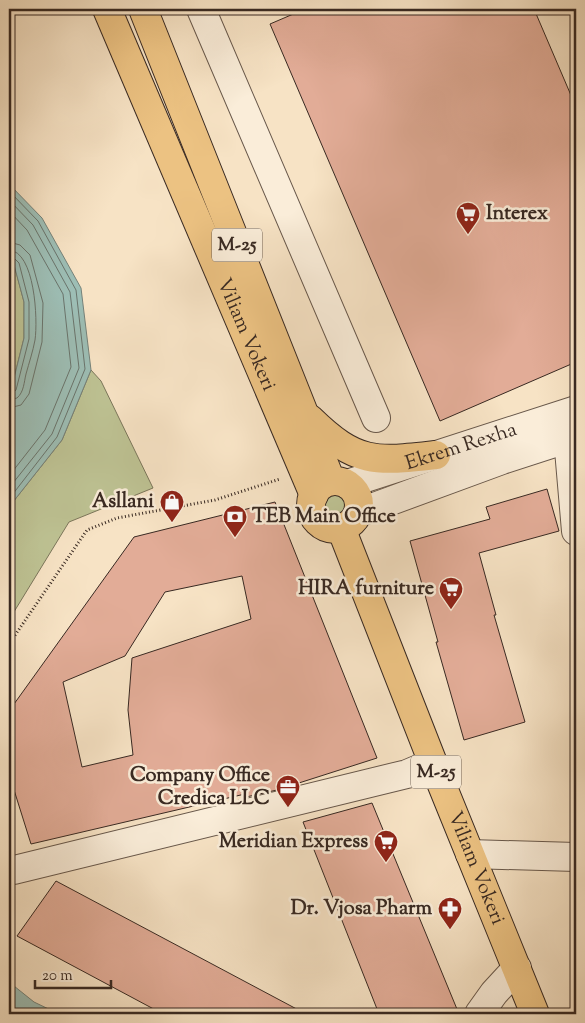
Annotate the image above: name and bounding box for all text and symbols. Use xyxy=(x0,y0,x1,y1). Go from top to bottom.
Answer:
place label: Interex xyxy=(486,200,548,229)
supermarket icon: Interex xyxy=(455,201,481,235)
road number: M-25 xyxy=(212,228,262,262)
street label: Viliam Vokeri xyxy=(209,274,283,396)
street label: Ekrem Rexha xyxy=(402,416,521,479)
place label: Asllani xyxy=(92,488,154,517)
shop icon: Asllani xyxy=(159,489,185,523)
place label: TEB Main Office xyxy=(252,503,396,532)
bank icon: TEB Main Office xyxy=(222,504,248,538)
place label: HIRA furniture xyxy=(298,575,434,604)
supermarket icon: HIRA furniture xyxy=(438,576,464,610)
road number: M-25 xyxy=(411,756,461,789)
place label: Company Office Credica LLC xyxy=(130,762,270,814)
office icon: Company Office Credica LLC xyxy=(275,774,301,808)
street label: Viliam Vokeri xyxy=(440,807,512,930)
place label: Meridian Express xyxy=(219,828,368,857)
supermarket icon: Meridian Express xyxy=(373,829,399,863)
place label: Dr. Vjosa Pharm xyxy=(291,895,432,924)
pharmacy icon: Dr. Vjosa Pharm xyxy=(437,896,463,930)
scale bar xyxy=(35,958,111,990)
text: 20 m xyxy=(42,966,73,987)

